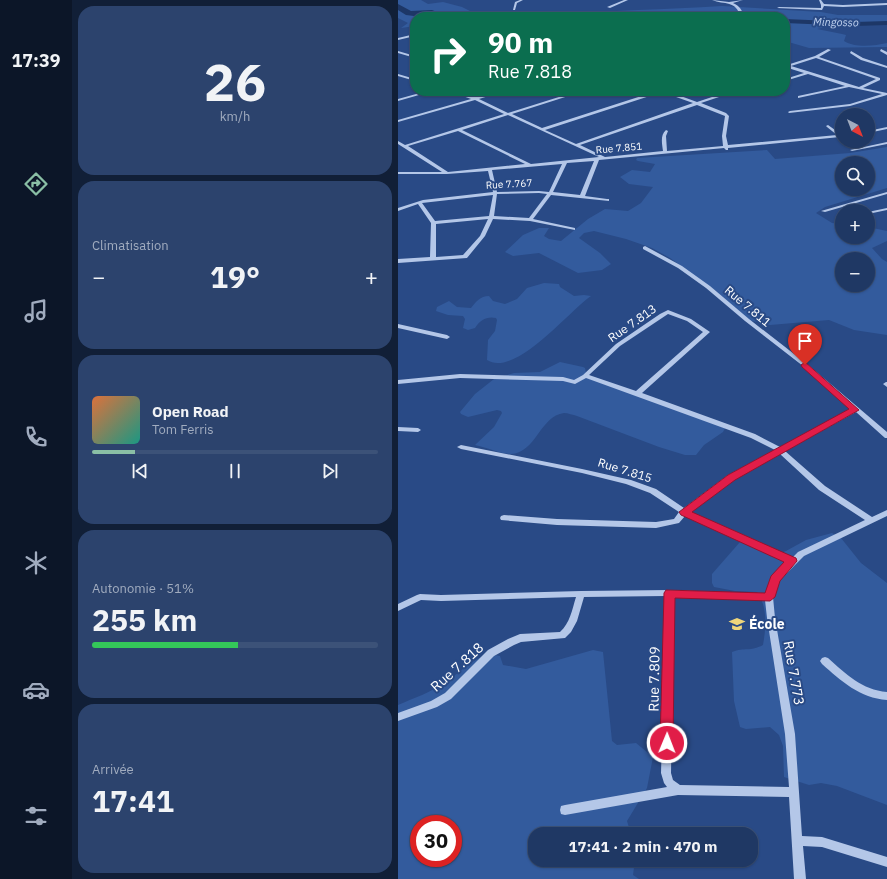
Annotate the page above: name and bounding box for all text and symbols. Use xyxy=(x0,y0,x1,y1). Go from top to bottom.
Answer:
water label: Mingosso xyxy=(813,15,859,29)
text: 90 m xyxy=(488,24,553,61)
icon: right xyxy=(422,28,474,80)
text: 26 xyxy=(204,48,266,115)
text: 17:39 xyxy=(11,49,61,72)
text: Rue 7.818 xyxy=(488,60,572,83)
text: km/h xyxy=(220,108,250,125)
north arrow xyxy=(835,108,875,148)
map controls xyxy=(835,108,875,292)
street label: Rue 7.851 xyxy=(595,139,643,157)
button: search xyxy=(835,156,875,196)
icon: directions xyxy=(22,170,50,198)
street label: Rue 7.767 xyxy=(485,176,533,192)
button: + xyxy=(835,204,875,244)
text: Climatisation xyxy=(92,237,169,254)
button: − xyxy=(835,252,875,292)
text: 19° xyxy=(210,257,260,296)
text: − xyxy=(92,262,105,291)
text: + xyxy=(365,262,378,291)
street label: Rue 7.811 xyxy=(722,282,774,330)
icon: music xyxy=(22,297,50,325)
street label: Rue 7.813 xyxy=(605,301,659,345)
pin xyxy=(788,324,822,365)
icon: arrive xyxy=(794,330,816,352)
text: Open Road xyxy=(152,402,229,421)
text: Tom Ferris xyxy=(152,421,214,438)
icon: phone xyxy=(22,423,50,451)
street label: Rue 7.815 xyxy=(596,455,654,485)
icon: previous xyxy=(129,460,151,482)
icon: pause xyxy=(224,460,246,482)
icon: next xyxy=(319,460,341,482)
icon: climate xyxy=(22,549,50,577)
text: Autonomie · 51% xyxy=(92,580,194,597)
text: 255 km xyxy=(92,600,197,639)
place label: École xyxy=(749,614,785,633)
school or university icon: École xyxy=(728,615,746,633)
street label: Rue 7.818 xyxy=(427,638,487,696)
street label: Rue 7.773 xyxy=(779,639,809,707)
street label: Rue 7.809 xyxy=(644,646,664,712)
icon: car xyxy=(22,676,50,704)
position arrow xyxy=(646,722,688,764)
text: Arrivée xyxy=(92,761,134,778)
text: 17:41 xyxy=(92,781,174,820)
icon: filters xyxy=(22,802,50,830)
speed limit sign: 30 xyxy=(410,815,462,867)
text: 17:41 · 2 min · 470 m xyxy=(569,837,717,856)

